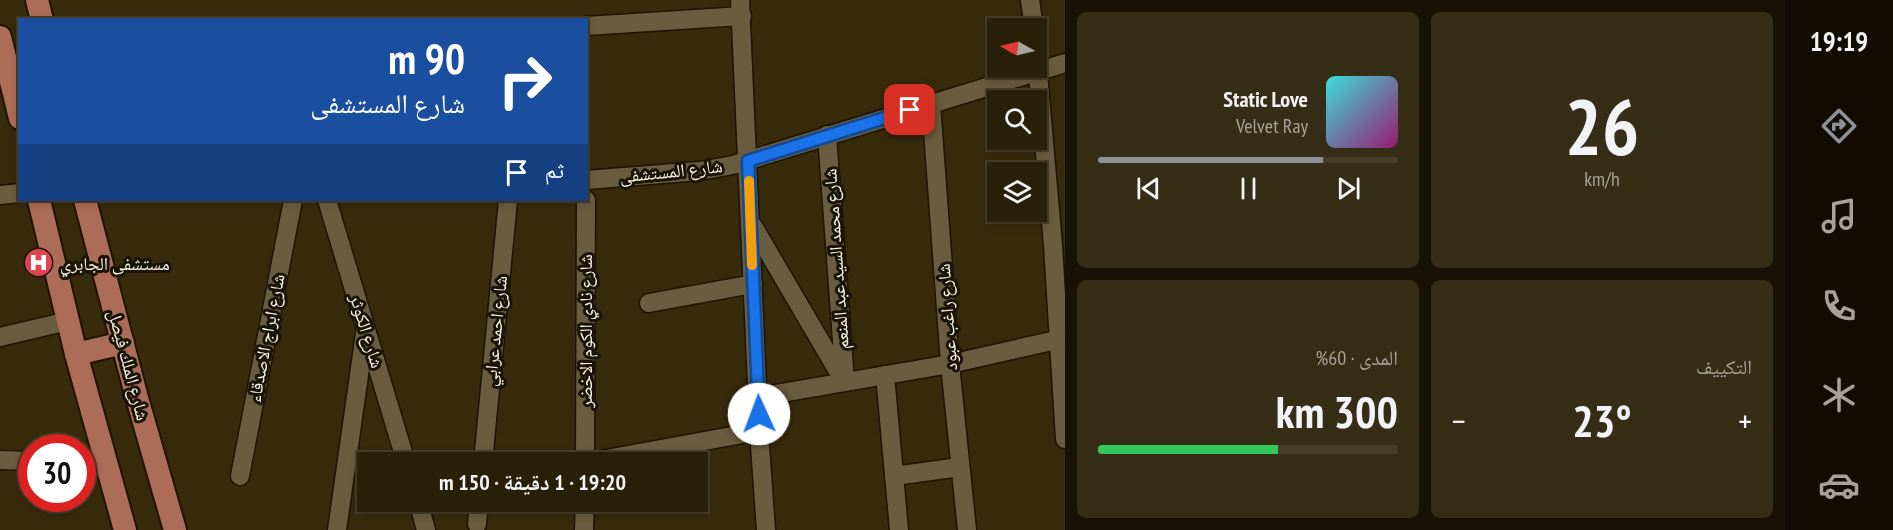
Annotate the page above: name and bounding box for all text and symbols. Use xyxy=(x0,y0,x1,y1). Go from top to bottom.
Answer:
north arrow xyxy=(987,18,1047,78)
map controls xyxy=(987,18,1047,222)
text: 19:19 xyxy=(1810,24,1868,58)
text: 90 m xyxy=(388,31,465,86)
icon: right xyxy=(486,42,564,120)
text: 26 xyxy=(1565,76,1639,177)
pin xyxy=(884,84,935,135)
text: Static Love xyxy=(1223,85,1308,113)
text: شارع المستشفى xyxy=(310,86,465,120)
button: search xyxy=(987,90,1047,150)
icon: arrive xyxy=(893,93,926,126)
icon: directions xyxy=(1818,105,1860,147)
text: Velvet Ray xyxy=(1236,113,1308,139)
street label: شارع المستشفى xyxy=(618,154,724,188)
icon: arrive xyxy=(500,156,533,189)
text: ثم xyxy=(545,156,564,184)
button: layers xyxy=(987,162,1047,222)
text: km/h xyxy=(1584,166,1620,192)
street label: شارع محمد السيد عبد المنعم xyxy=(818,168,855,350)
icon: previous xyxy=(1132,172,1165,205)
icon: pause xyxy=(1232,172,1265,205)
icon: next xyxy=(1332,172,1365,205)
icon: music xyxy=(1818,195,1860,237)
hospital icon: مستشفى الجابري xyxy=(23,247,55,279)
place label: مستشفى الجابري xyxy=(60,252,170,278)
street label: شارع نادي الكوم الاخضر xyxy=(574,254,600,409)
street label: شارع راغب عبود xyxy=(932,263,962,371)
street label: شارع ابراج الاصدقاء xyxy=(242,272,291,404)
street label: شارع احمد عرابي xyxy=(478,274,516,388)
icon: phone xyxy=(1818,285,1860,327)
street label: شارع الكوثر xyxy=(345,290,389,371)
street label: شارع الملك فيصل xyxy=(103,307,155,423)
text: المدى · 60% xyxy=(1315,345,1398,371)
text: التكييف xyxy=(1696,354,1752,380)
icon: climate xyxy=(1818,374,1860,416)
position arrow xyxy=(727,382,791,446)
text: 300 km xyxy=(1276,382,1398,440)
text: 23° xyxy=(1572,391,1632,449)
text: − xyxy=(1452,399,1466,442)
text: + xyxy=(1738,399,1752,442)
speed limit sign: 30 xyxy=(18,434,96,512)
icon: car xyxy=(1818,464,1860,506)
text: 19:20 · 1 دقيقة · 150 m xyxy=(439,468,626,496)

